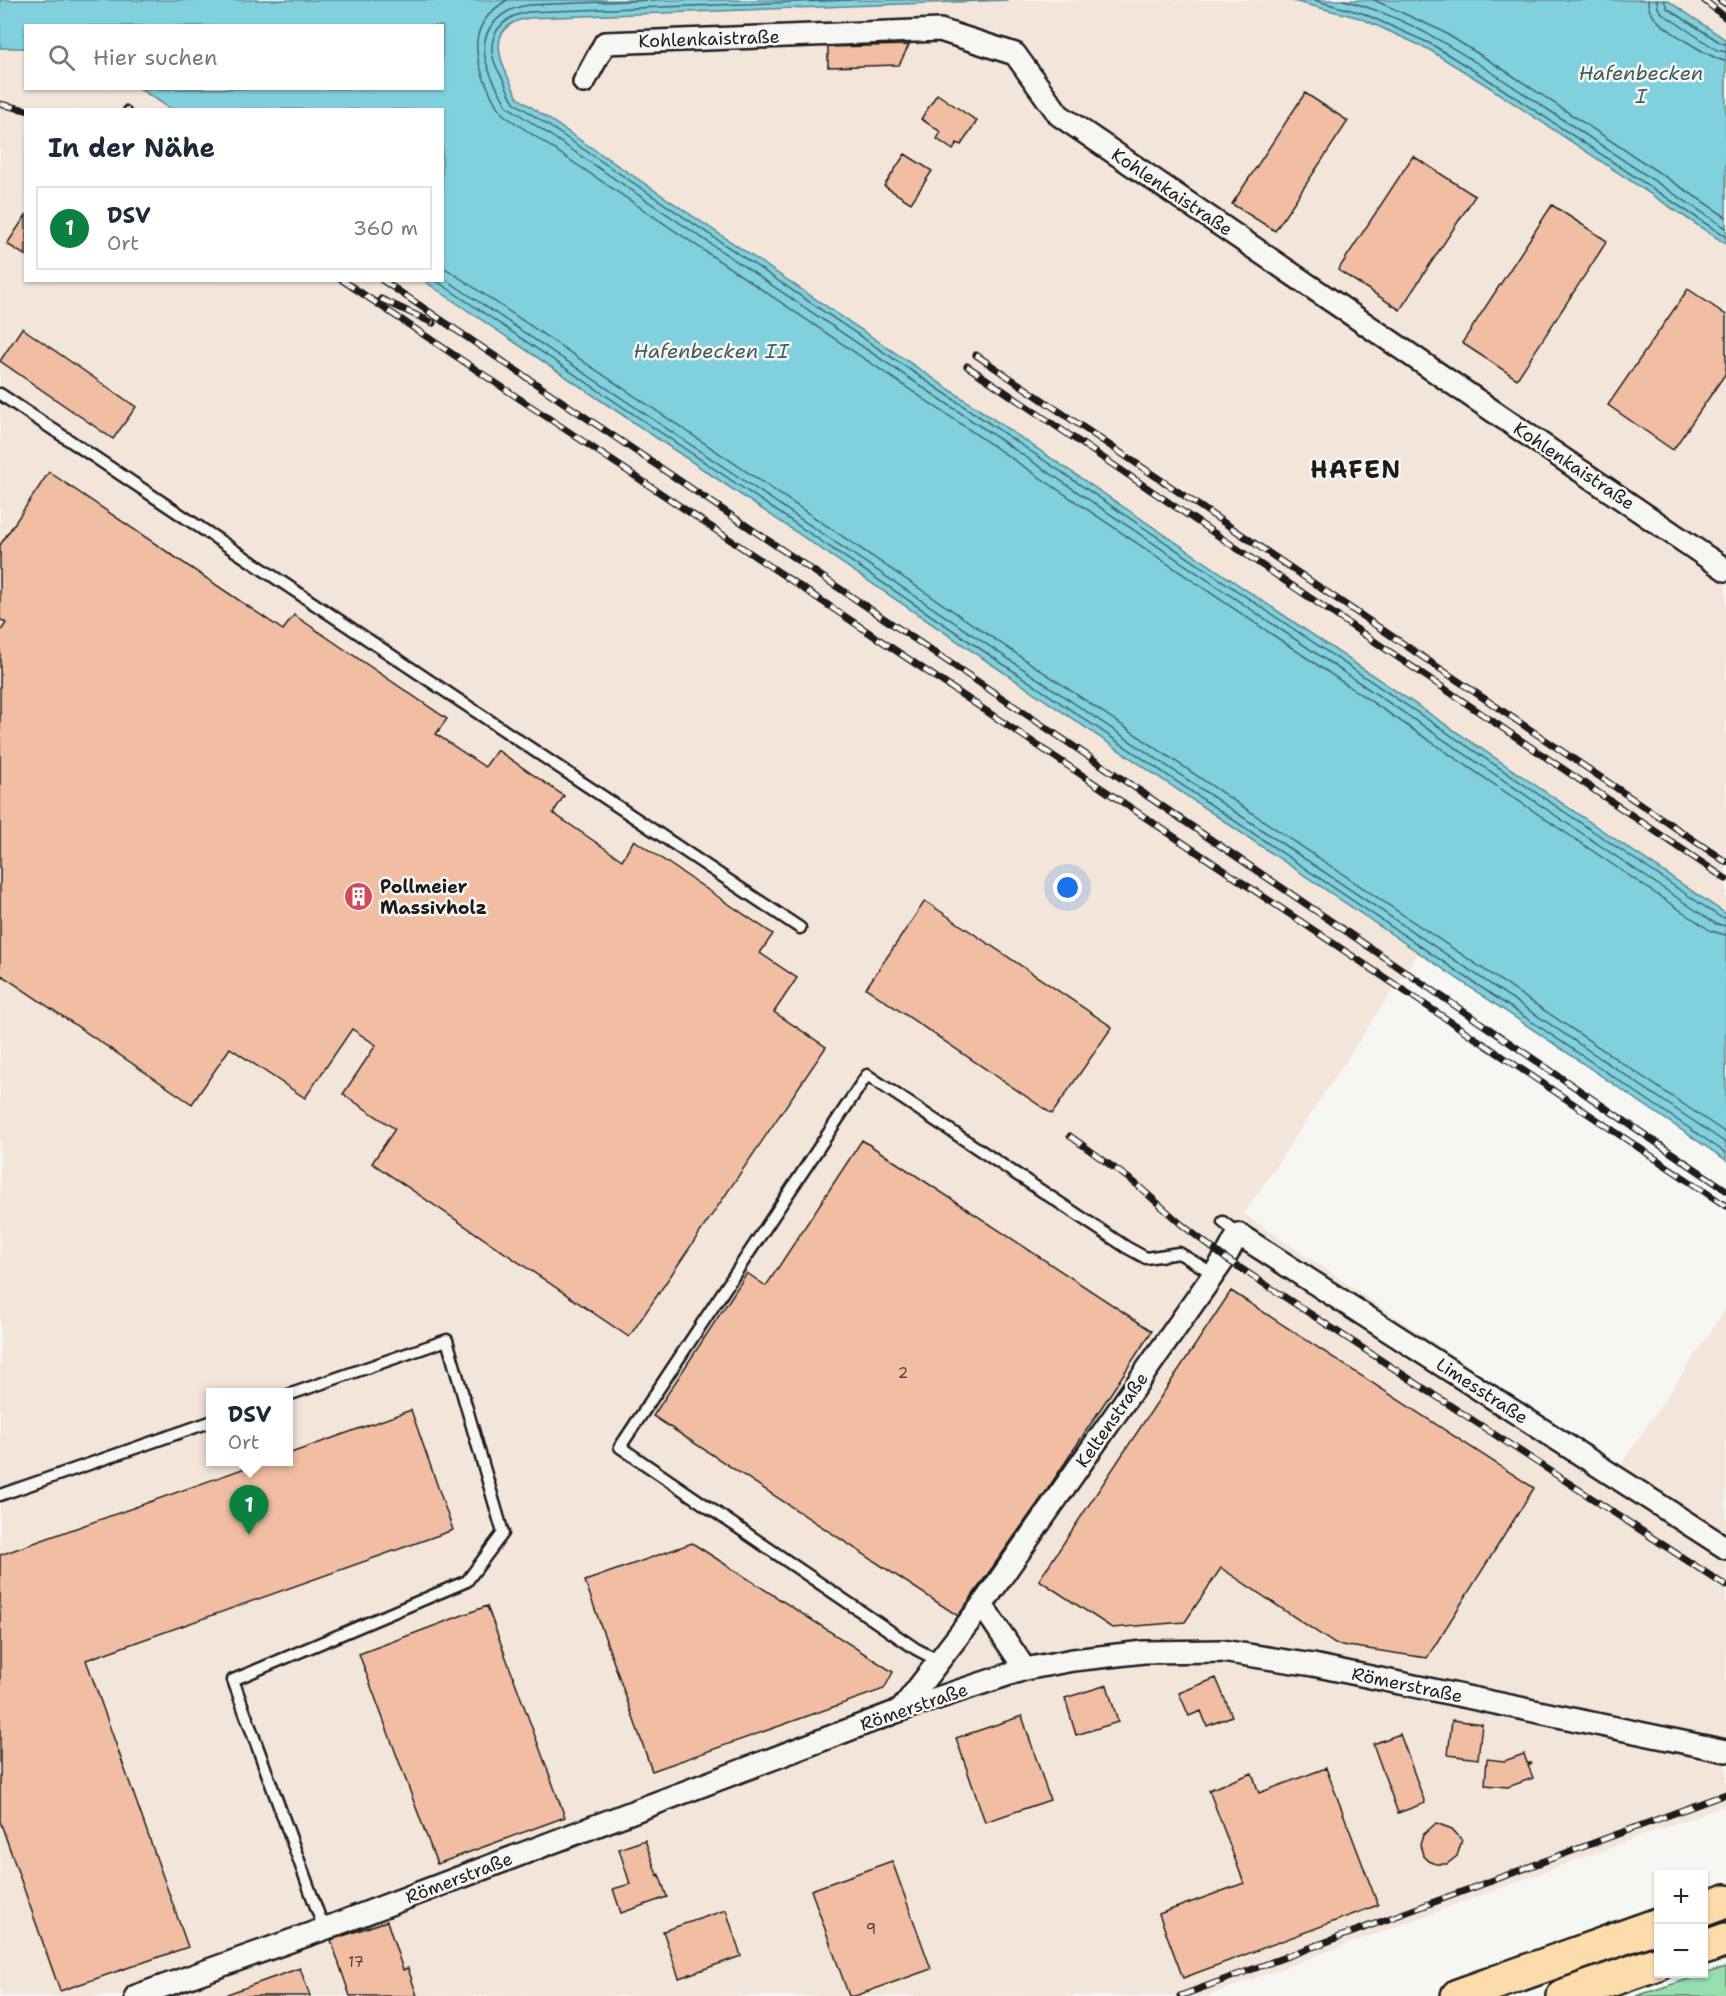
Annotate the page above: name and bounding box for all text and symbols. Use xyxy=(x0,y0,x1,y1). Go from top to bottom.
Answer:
search box xyxy=(24,24,444,90)
street label: Kohlenkaistraße xyxy=(638,25,780,53)
icon: search xyxy=(45,41,78,74)
text: Hier suchen xyxy=(93,43,218,72)
water label: Hafenbecken I xyxy=(1579,60,1703,109)
text: In der Nähe xyxy=(48,130,215,165)
street label: Kohlenkaistraße xyxy=(1107,143,1237,241)
text: DSV xyxy=(107,201,151,230)
text: 1 xyxy=(65,215,74,241)
text: 360 m xyxy=(353,215,418,241)
text: Ort xyxy=(107,230,139,256)
water label: Hafenbecken II xyxy=(633,338,791,364)
street label: Kohlenkaistraße xyxy=(1509,417,1639,515)
district label: HAFEN xyxy=(1310,454,1402,486)
your location xyxy=(1053,873,1082,902)
place label: Pollmeier Massivholz xyxy=(380,875,487,920)
building icon: Pollmeier Massivholz xyxy=(343,881,375,913)
street label: Limesstraße xyxy=(1432,1352,1532,1430)
house number: 2 xyxy=(898,1363,908,1383)
street label: Keltenstraße xyxy=(1070,1368,1154,1472)
popup xyxy=(206,1388,293,1466)
text: DSV xyxy=(228,1400,271,1429)
text: Ort xyxy=(228,1429,260,1455)
pin: 1 xyxy=(230,1486,268,1535)
street label: Römerstraße xyxy=(1349,1662,1465,1708)
street label: Römerstraße xyxy=(857,1677,971,1737)
street label: Römerstraße xyxy=(402,1847,516,1909)
map controls xyxy=(1654,1870,1708,1978)
button: + xyxy=(1654,1870,1708,1924)
house number: 9 xyxy=(866,1919,876,1939)
button: − xyxy=(1654,1924,1708,1978)
house number: 17 xyxy=(348,1952,364,1972)

